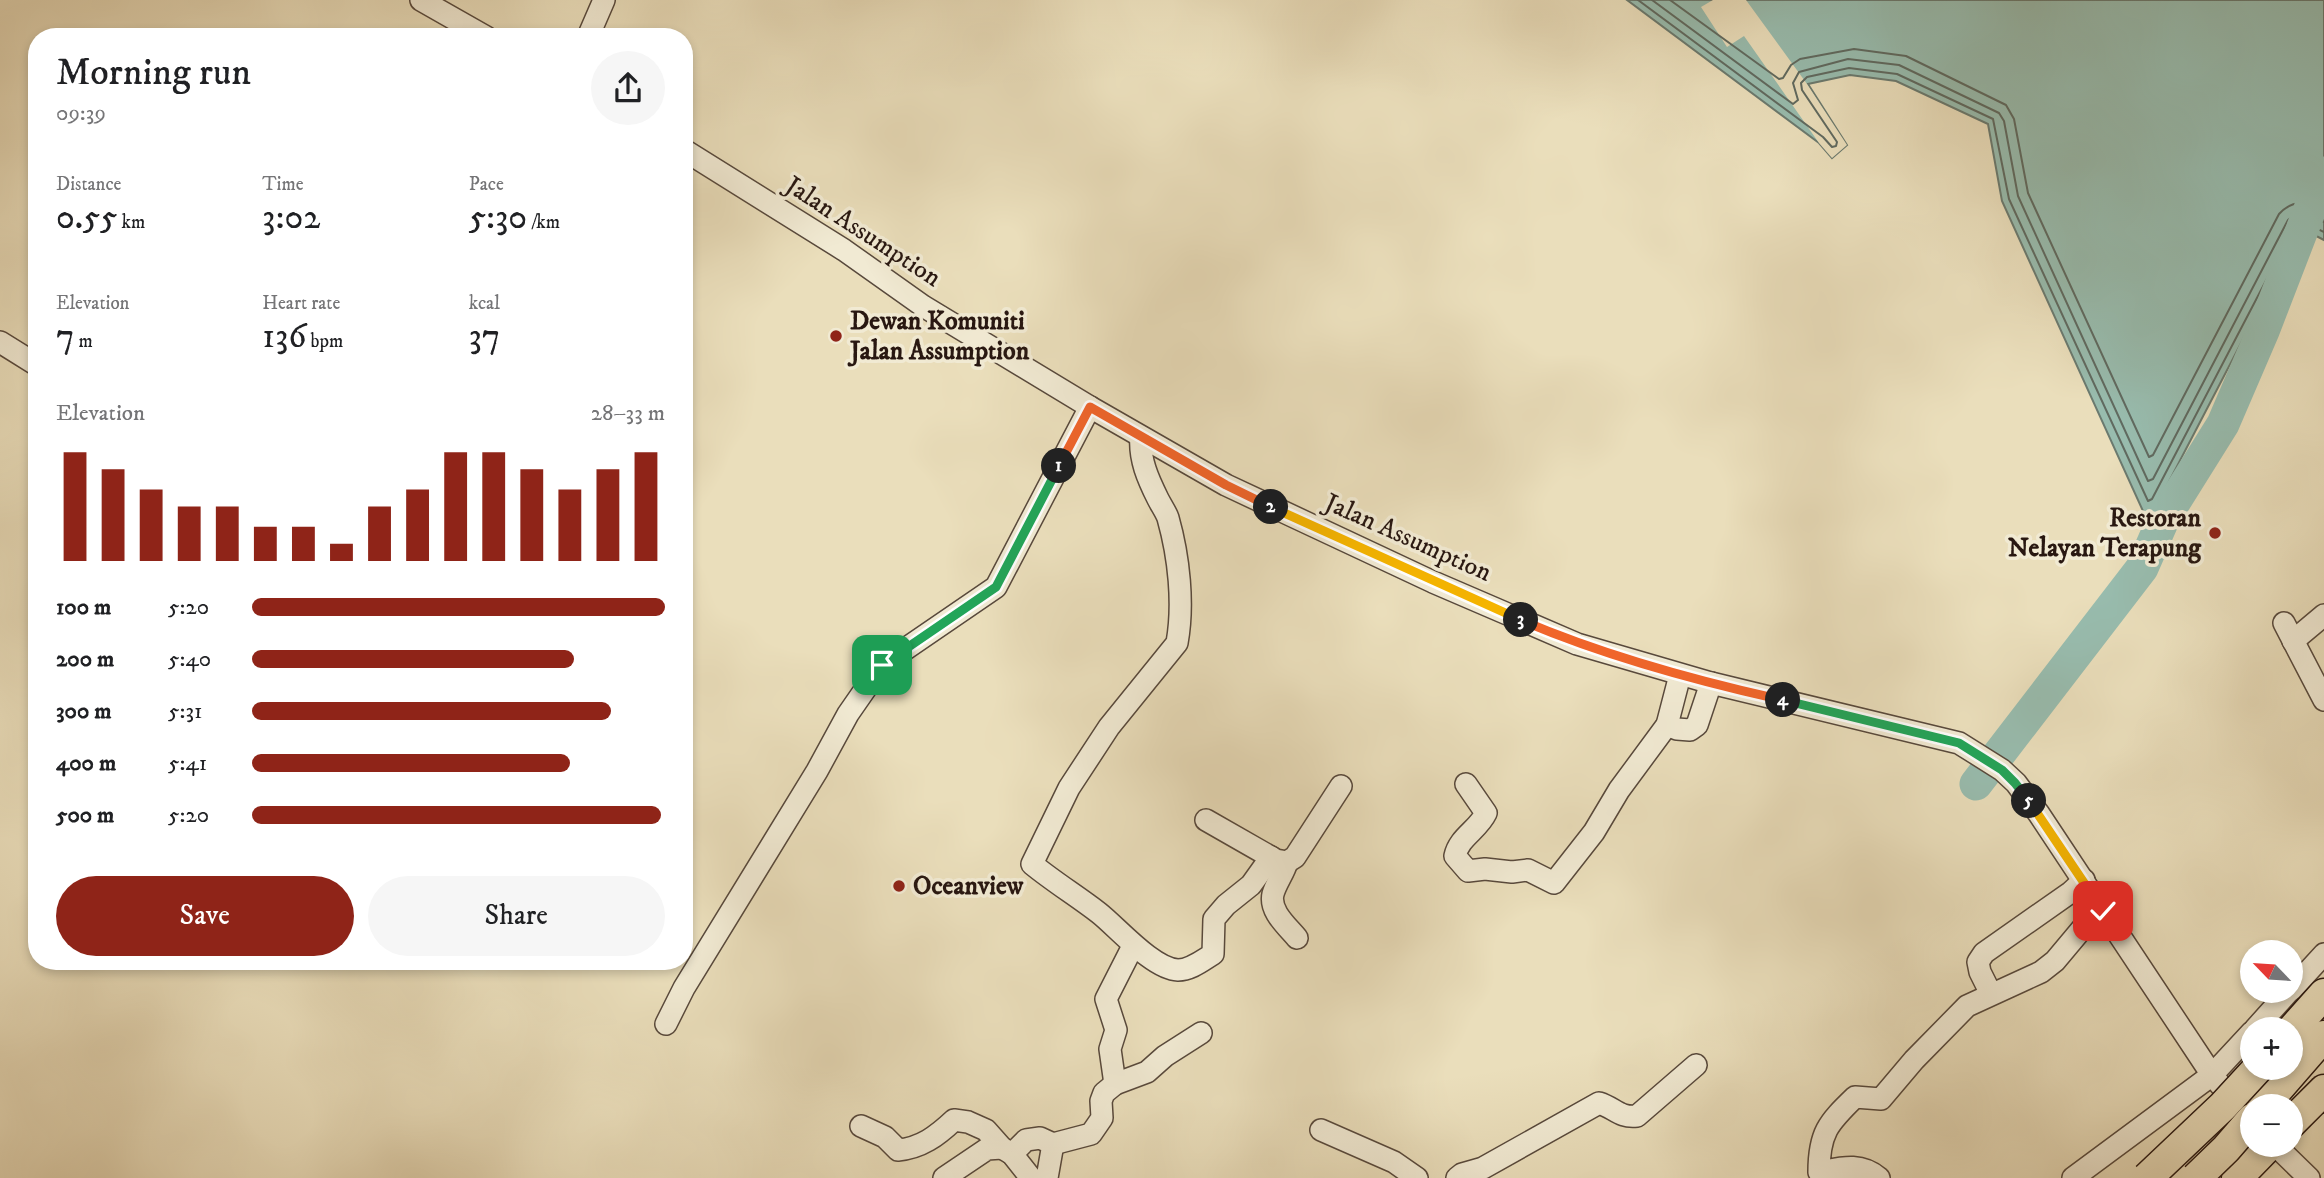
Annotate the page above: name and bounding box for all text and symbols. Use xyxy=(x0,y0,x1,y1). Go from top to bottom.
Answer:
text: Morning run xyxy=(56,49,251,97)
button: share xyxy=(591,51,665,125)
text: 09:39 xyxy=(56,99,106,128)
street label: Jalan Assumption xyxy=(777,168,947,295)
text: Distance xyxy=(56,173,121,196)
text: Time xyxy=(262,173,304,196)
text: Pace xyxy=(469,173,504,196)
text: 0.55 xyxy=(56,196,118,240)
text: 3:02 xyxy=(262,196,321,240)
text: 5:30 xyxy=(469,196,527,240)
text: km xyxy=(118,211,145,234)
text: /km xyxy=(527,211,560,234)
text: Elevation xyxy=(56,292,130,315)
text: Heart rate xyxy=(262,292,340,315)
text: kcal xyxy=(469,292,500,315)
place label: Dewan Komuniti Jalan Assumption xyxy=(847,305,1030,368)
text: 7 xyxy=(56,315,74,359)
text: 136 xyxy=(262,315,306,359)
text: 37 xyxy=(469,315,500,359)
marker: Dewan Komuniti Jalan Assumption xyxy=(828,328,844,344)
text: m xyxy=(74,330,93,353)
text: bpm xyxy=(306,330,343,353)
text: Elevation xyxy=(56,399,145,428)
text: 28–33 m xyxy=(591,399,665,428)
pin: 1 xyxy=(1042,448,1076,484)
text: 1 xyxy=(1055,454,1062,477)
street label: Jalan Assumption xyxy=(1318,486,1497,590)
pin: 2 xyxy=(1254,490,1288,524)
text: 2 xyxy=(1266,495,1275,518)
place label: Restoran Nelayan Terapung xyxy=(2008,502,2202,565)
marker: Restoran Nelayan Terapung xyxy=(2207,525,2223,541)
text: 100 m xyxy=(56,593,111,622)
text: 5:20 xyxy=(168,593,209,622)
pin: 3 xyxy=(1504,602,1538,638)
text: 3 xyxy=(1517,608,1524,631)
pin xyxy=(852,635,912,695)
text: 200 m xyxy=(56,645,114,674)
text: 5:40 xyxy=(168,645,211,674)
icon: arrive xyxy=(863,646,901,684)
pin: 4 xyxy=(1766,682,1800,718)
text: 4 xyxy=(1777,688,1788,711)
text: 300 m xyxy=(56,697,112,726)
text: 5:31 xyxy=(168,697,202,726)
text: 400 m xyxy=(56,749,116,778)
text: 5:41 xyxy=(168,749,207,778)
pin: 5 xyxy=(2011,784,2046,818)
text: 5 xyxy=(2024,789,2033,812)
text: 500 m xyxy=(56,801,114,830)
text: 5:20 xyxy=(168,801,209,830)
place label: Oceanview xyxy=(913,870,1024,903)
button: Save xyxy=(56,876,354,956)
button: Share xyxy=(368,876,665,956)
marker: Oceanview xyxy=(891,878,907,894)
pin xyxy=(2073,881,2133,941)
icon: check xyxy=(2084,892,2122,930)
north arrow xyxy=(2240,940,2303,1003)
map controls xyxy=(2240,940,2303,1157)
button: + xyxy=(2240,1017,2303,1080)
button: − xyxy=(2240,1094,2303,1157)

